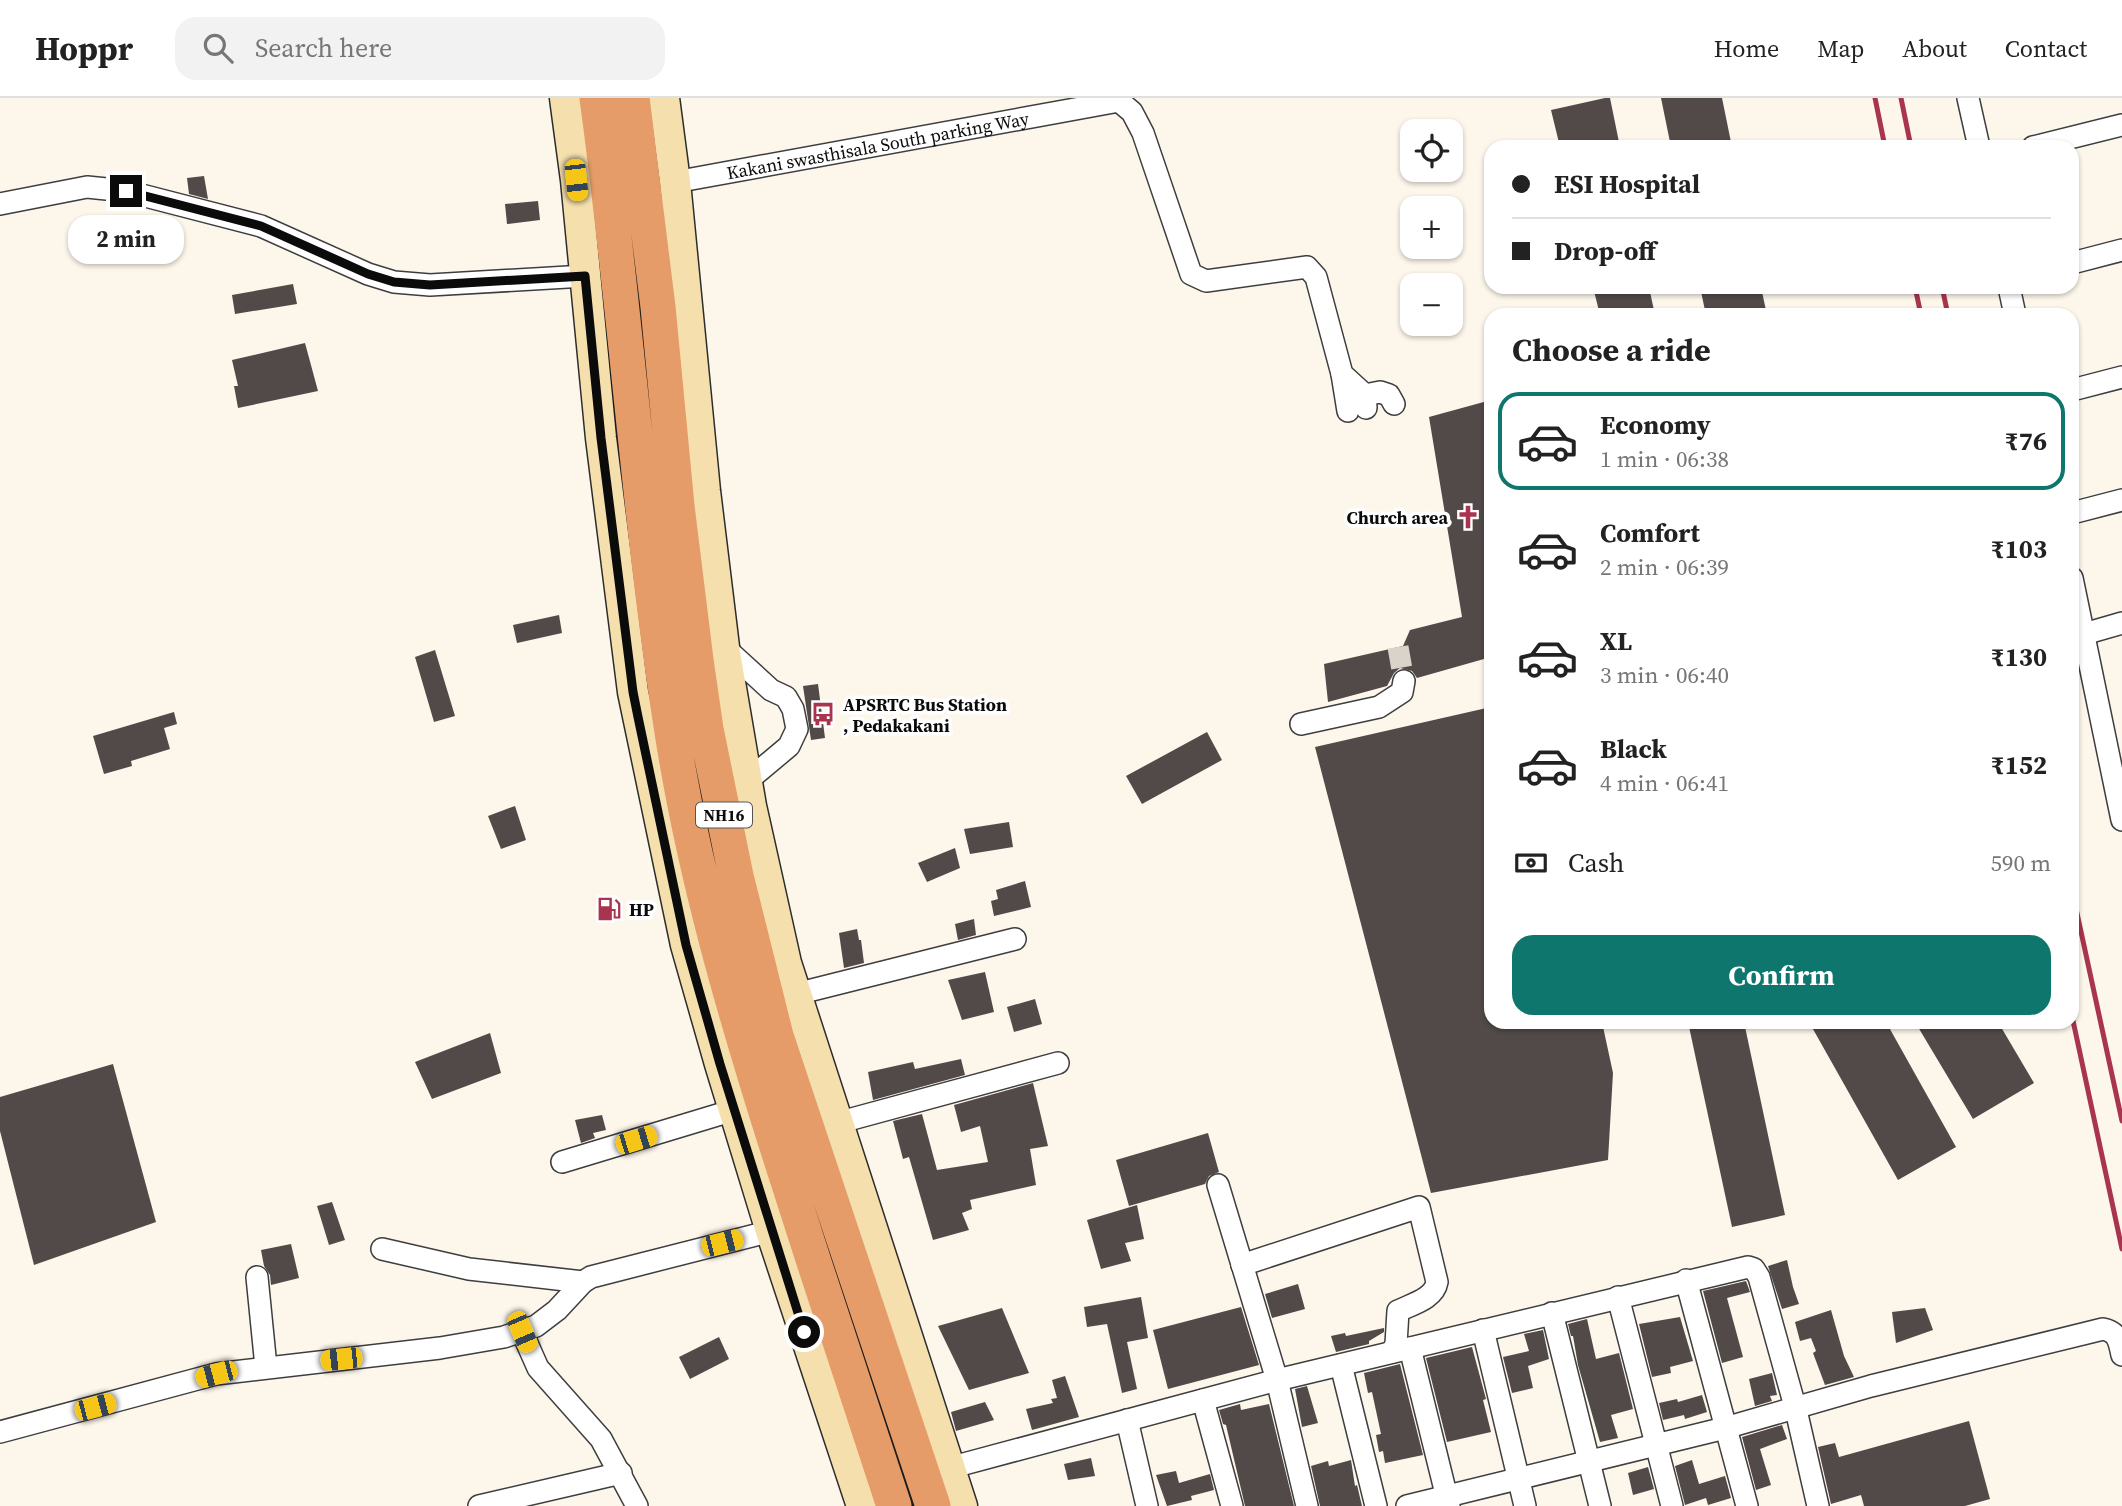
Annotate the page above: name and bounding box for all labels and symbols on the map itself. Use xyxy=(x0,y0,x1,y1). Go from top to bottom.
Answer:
street label: Kakani swasthisala South parking Way xyxy=(724,105,1032,185)
car xyxy=(564,158,589,202)
route end xyxy=(110,175,142,207)
callout: 2 min xyxy=(68,216,184,264)
church icon: Church area xyxy=(1454,503,1482,531)
place label: Church area xyxy=(1347,505,1448,530)
place label: APSRTC Bus Station , Pedakakani xyxy=(843,692,1007,738)
bus stop icon: APSRTC Bus Station , Pedakakani xyxy=(809,700,837,728)
road number: NH16 xyxy=(696,802,752,828)
fuel station icon: HP xyxy=(595,895,623,923)
place label: HP xyxy=(629,897,654,922)
car xyxy=(613,1124,660,1156)
car xyxy=(700,1228,745,1258)
car xyxy=(505,1309,540,1355)
route start xyxy=(788,1316,820,1348)
car xyxy=(320,1346,363,1372)
car xyxy=(193,1358,240,1390)
car xyxy=(72,1391,119,1423)

